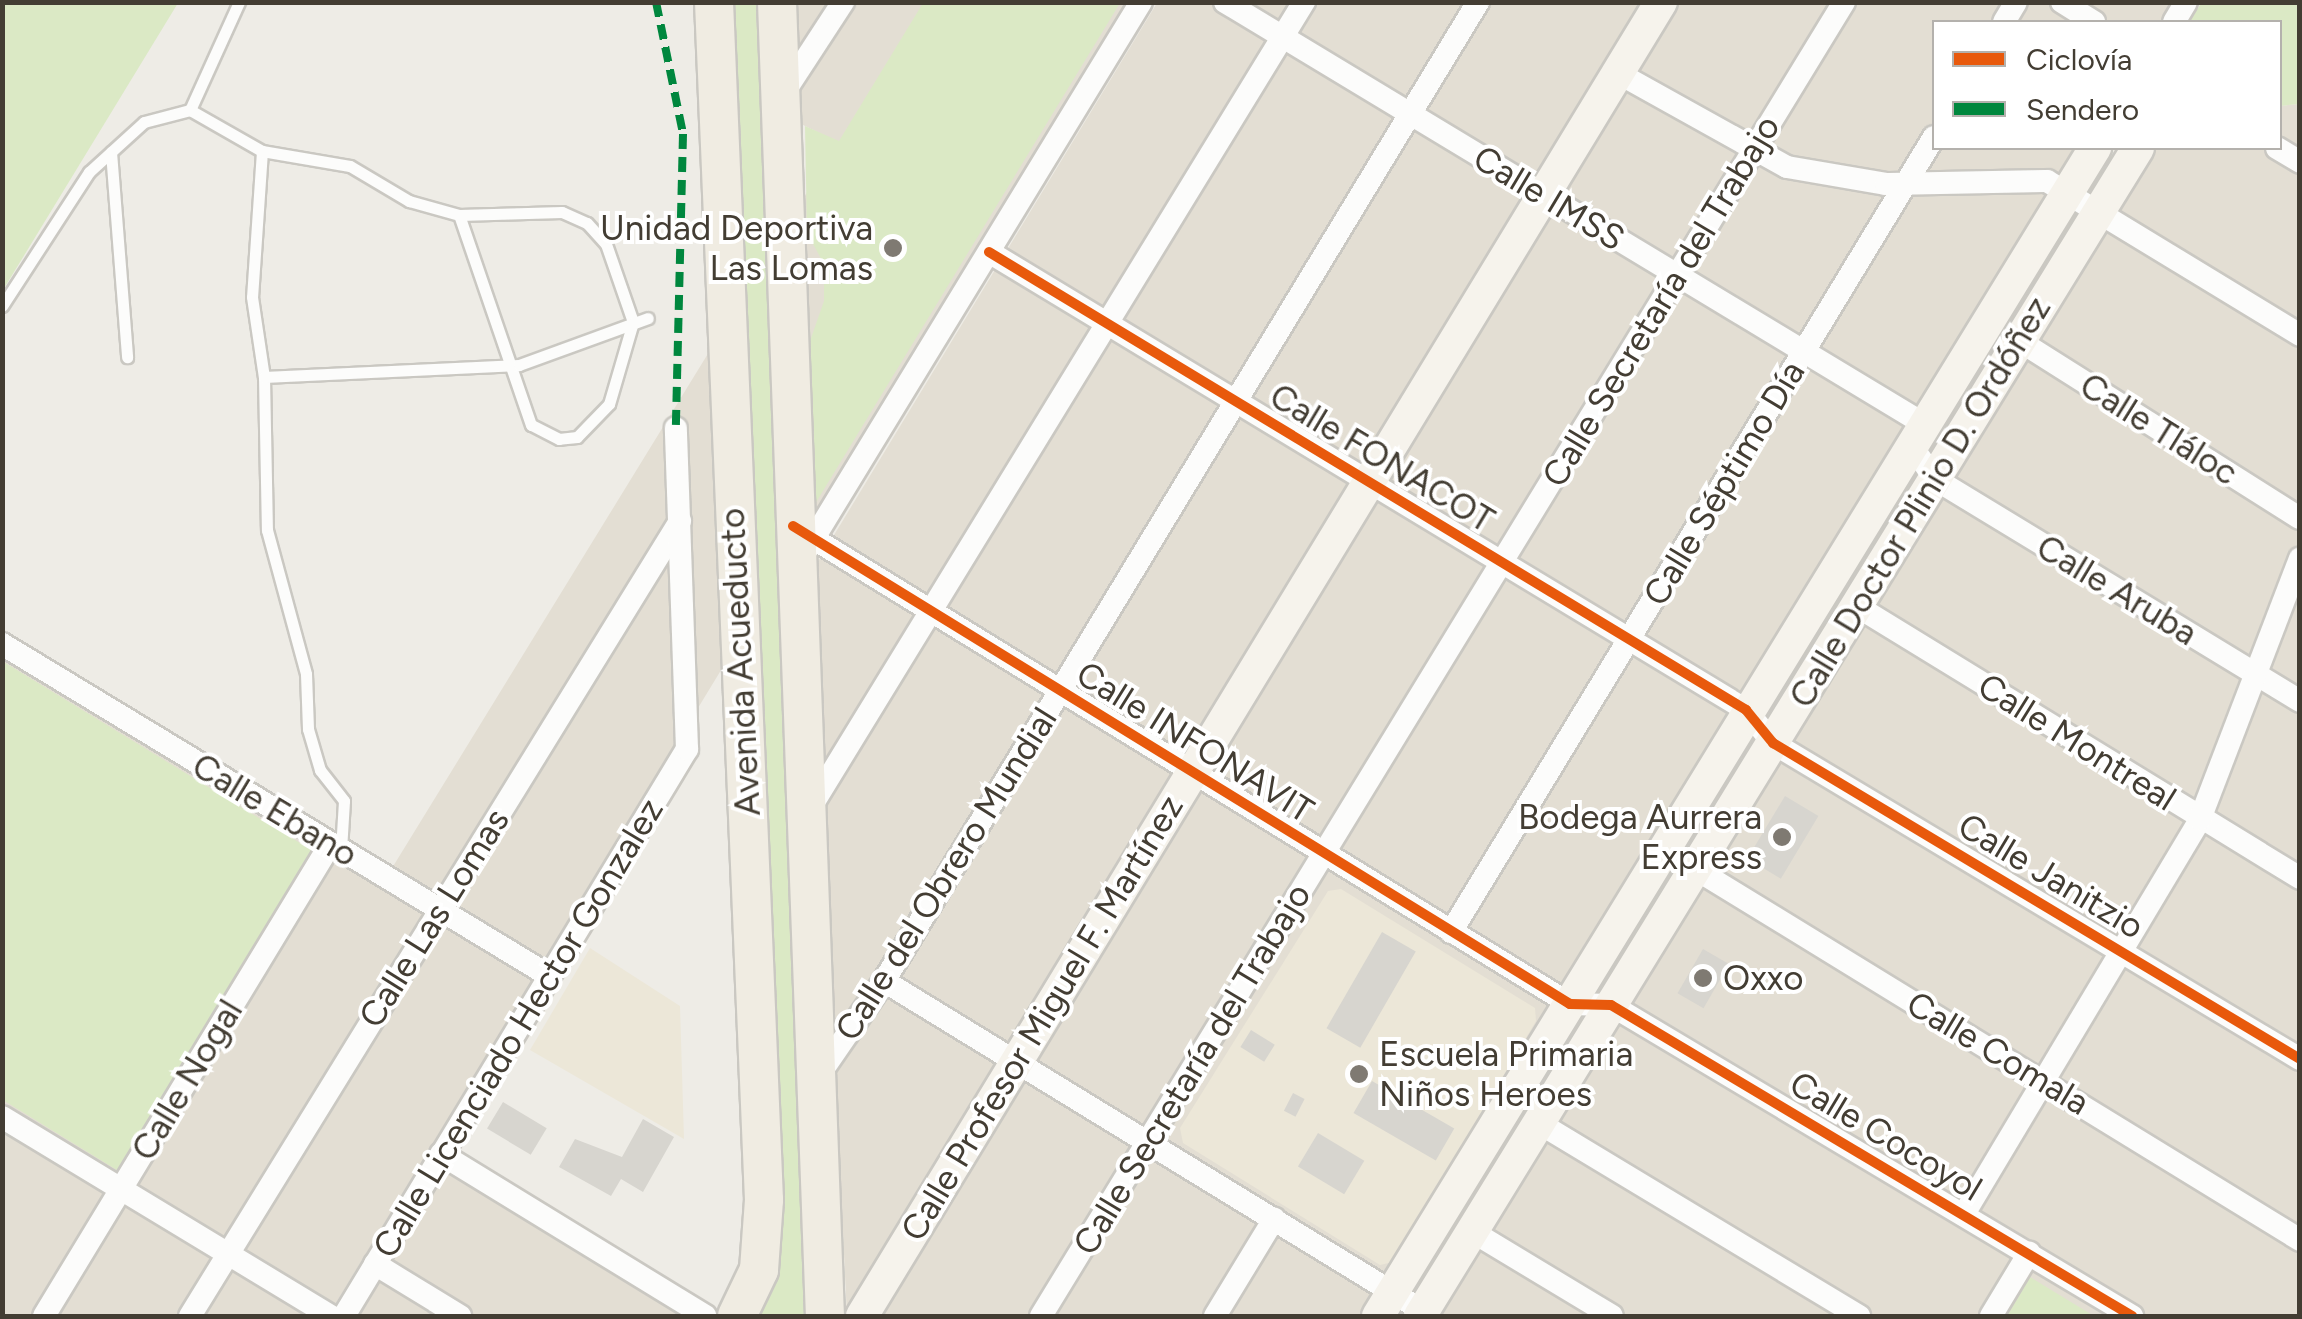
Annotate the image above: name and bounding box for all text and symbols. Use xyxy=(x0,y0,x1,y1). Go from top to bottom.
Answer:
legend xyxy=(1932,20,2282,150)
text: Ciclovía xyxy=(2026,41,2132,78)
text: Sendero xyxy=(2026,91,2139,128)
street label: Calle Secretaría del Trabajo xyxy=(1533,108,1789,494)
street label: Calle IMSS xyxy=(1466,137,1632,259)
place label: Unidad Deportiva Las Lomas xyxy=(600,207,873,289)
marker: Unidad Deportiva Las Lomas xyxy=(882,237,904,259)
street label: Calle Doctor Plinio D. Ordóñez xyxy=(1781,289,2059,715)
street label: Calle Séptimo Día xyxy=(1634,353,1814,613)
street label: Calle Tláloc xyxy=(2072,364,2246,494)
street label: Calle FONACOT xyxy=(1262,375,1502,541)
street label: Avenida Acueducto xyxy=(711,507,769,817)
street label: Calle Aruba xyxy=(2029,526,2205,654)
street label: Calle INFONAVIT xyxy=(1069,652,1321,832)
street label: Calle Montreal xyxy=(1970,664,2184,820)
street label: Calle del Obrero Mundial xyxy=(826,700,1066,1048)
street label: Calle Ebano xyxy=(185,744,365,876)
street label: Calle Profesor Miguel F. Martínez xyxy=(892,788,1192,1248)
street label: Calle Licenciado Hector Gonzalez xyxy=(364,791,672,1265)
place label: Bodega Aurrera Express xyxy=(1518,796,1762,878)
street label: Calle Las Lomas xyxy=(350,801,518,1035)
street label: Calle Janitzio xyxy=(1951,804,2151,948)
marker: Bodega Aurrera Express xyxy=(1771,826,1793,848)
street label: Calle Secretaría del Trabajo xyxy=(1064,876,1320,1262)
place label: Oxxo xyxy=(1723,957,1804,999)
marker: Oxxo xyxy=(1692,967,1714,989)
street label: Calle Comala xyxy=(1899,982,2097,1124)
street label: Calle Nogal xyxy=(123,992,251,1168)
place label: Escuela Primaria Niños Heroes xyxy=(1379,1033,1633,1115)
street label: Calle Cocoyol xyxy=(1782,1062,1990,1210)
marker: Escuela Primaria Niños Heroes xyxy=(1348,1063,1370,1085)

